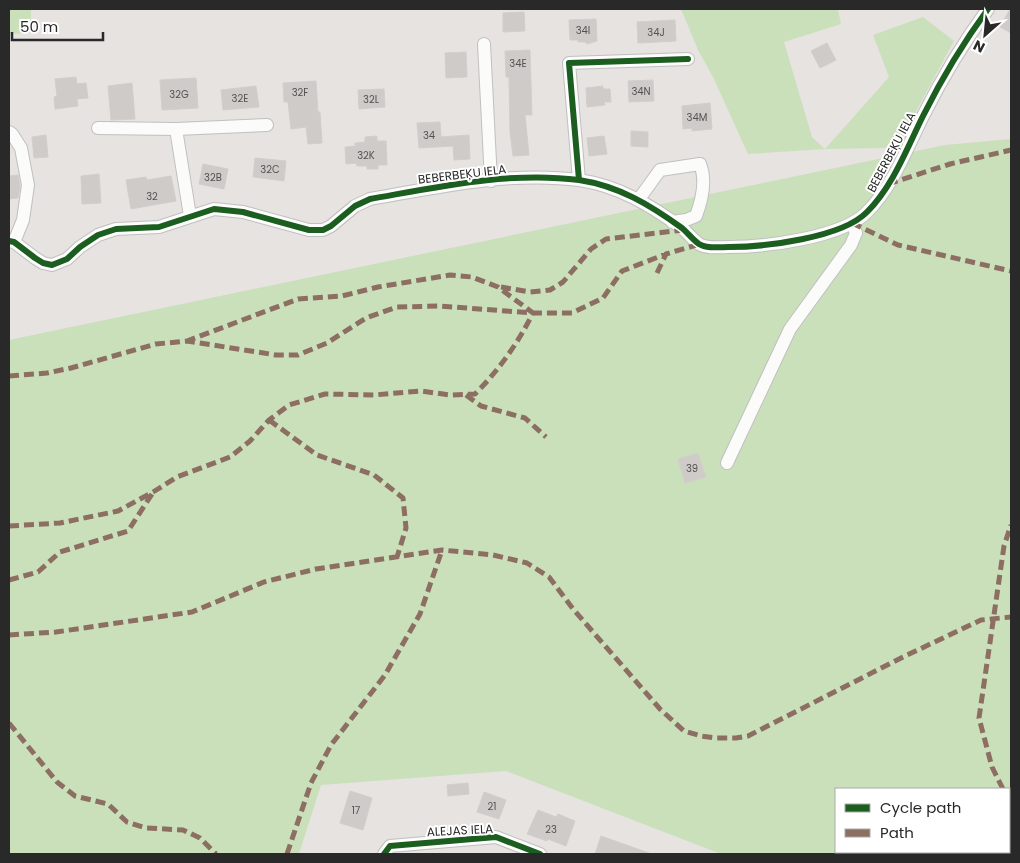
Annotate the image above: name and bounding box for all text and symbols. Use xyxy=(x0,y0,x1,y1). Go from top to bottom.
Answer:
scale bar xyxy=(12,10,104,42)
north arrow xyxy=(960,10,1010,60)
text: 50 m xyxy=(20,16,58,37)
house number: 34I xyxy=(576,23,590,38)
house number: 34J xyxy=(647,25,665,40)
text: N xyxy=(970,35,988,58)
house number: 34E xyxy=(509,56,527,71)
house number: 34N xyxy=(631,84,651,99)
house number: 32F xyxy=(292,85,308,100)
house number: 32G xyxy=(169,87,189,102)
house number: 32E xyxy=(232,91,248,106)
house number: 32L xyxy=(363,92,380,107)
street label: BEBERBEĶU IELA xyxy=(863,109,919,195)
house number: 34M xyxy=(687,110,707,125)
house number: 34 xyxy=(423,128,435,143)
house number: 32K xyxy=(357,148,375,163)
street label: BEBERBEĶU IELA xyxy=(417,160,507,188)
house number: 32C xyxy=(260,162,280,177)
house number: 32B xyxy=(204,170,222,185)
house number: 32 xyxy=(146,189,158,204)
house number: 39 xyxy=(686,461,698,476)
legend xyxy=(835,788,1010,853)
text: Cycle path xyxy=(880,797,961,818)
house number: 21 xyxy=(488,799,496,814)
house number: 17 xyxy=(352,803,361,818)
street label: ALEJAS IELA xyxy=(426,820,494,840)
house number: 23 xyxy=(545,822,557,837)
text: Path xyxy=(880,822,914,843)

